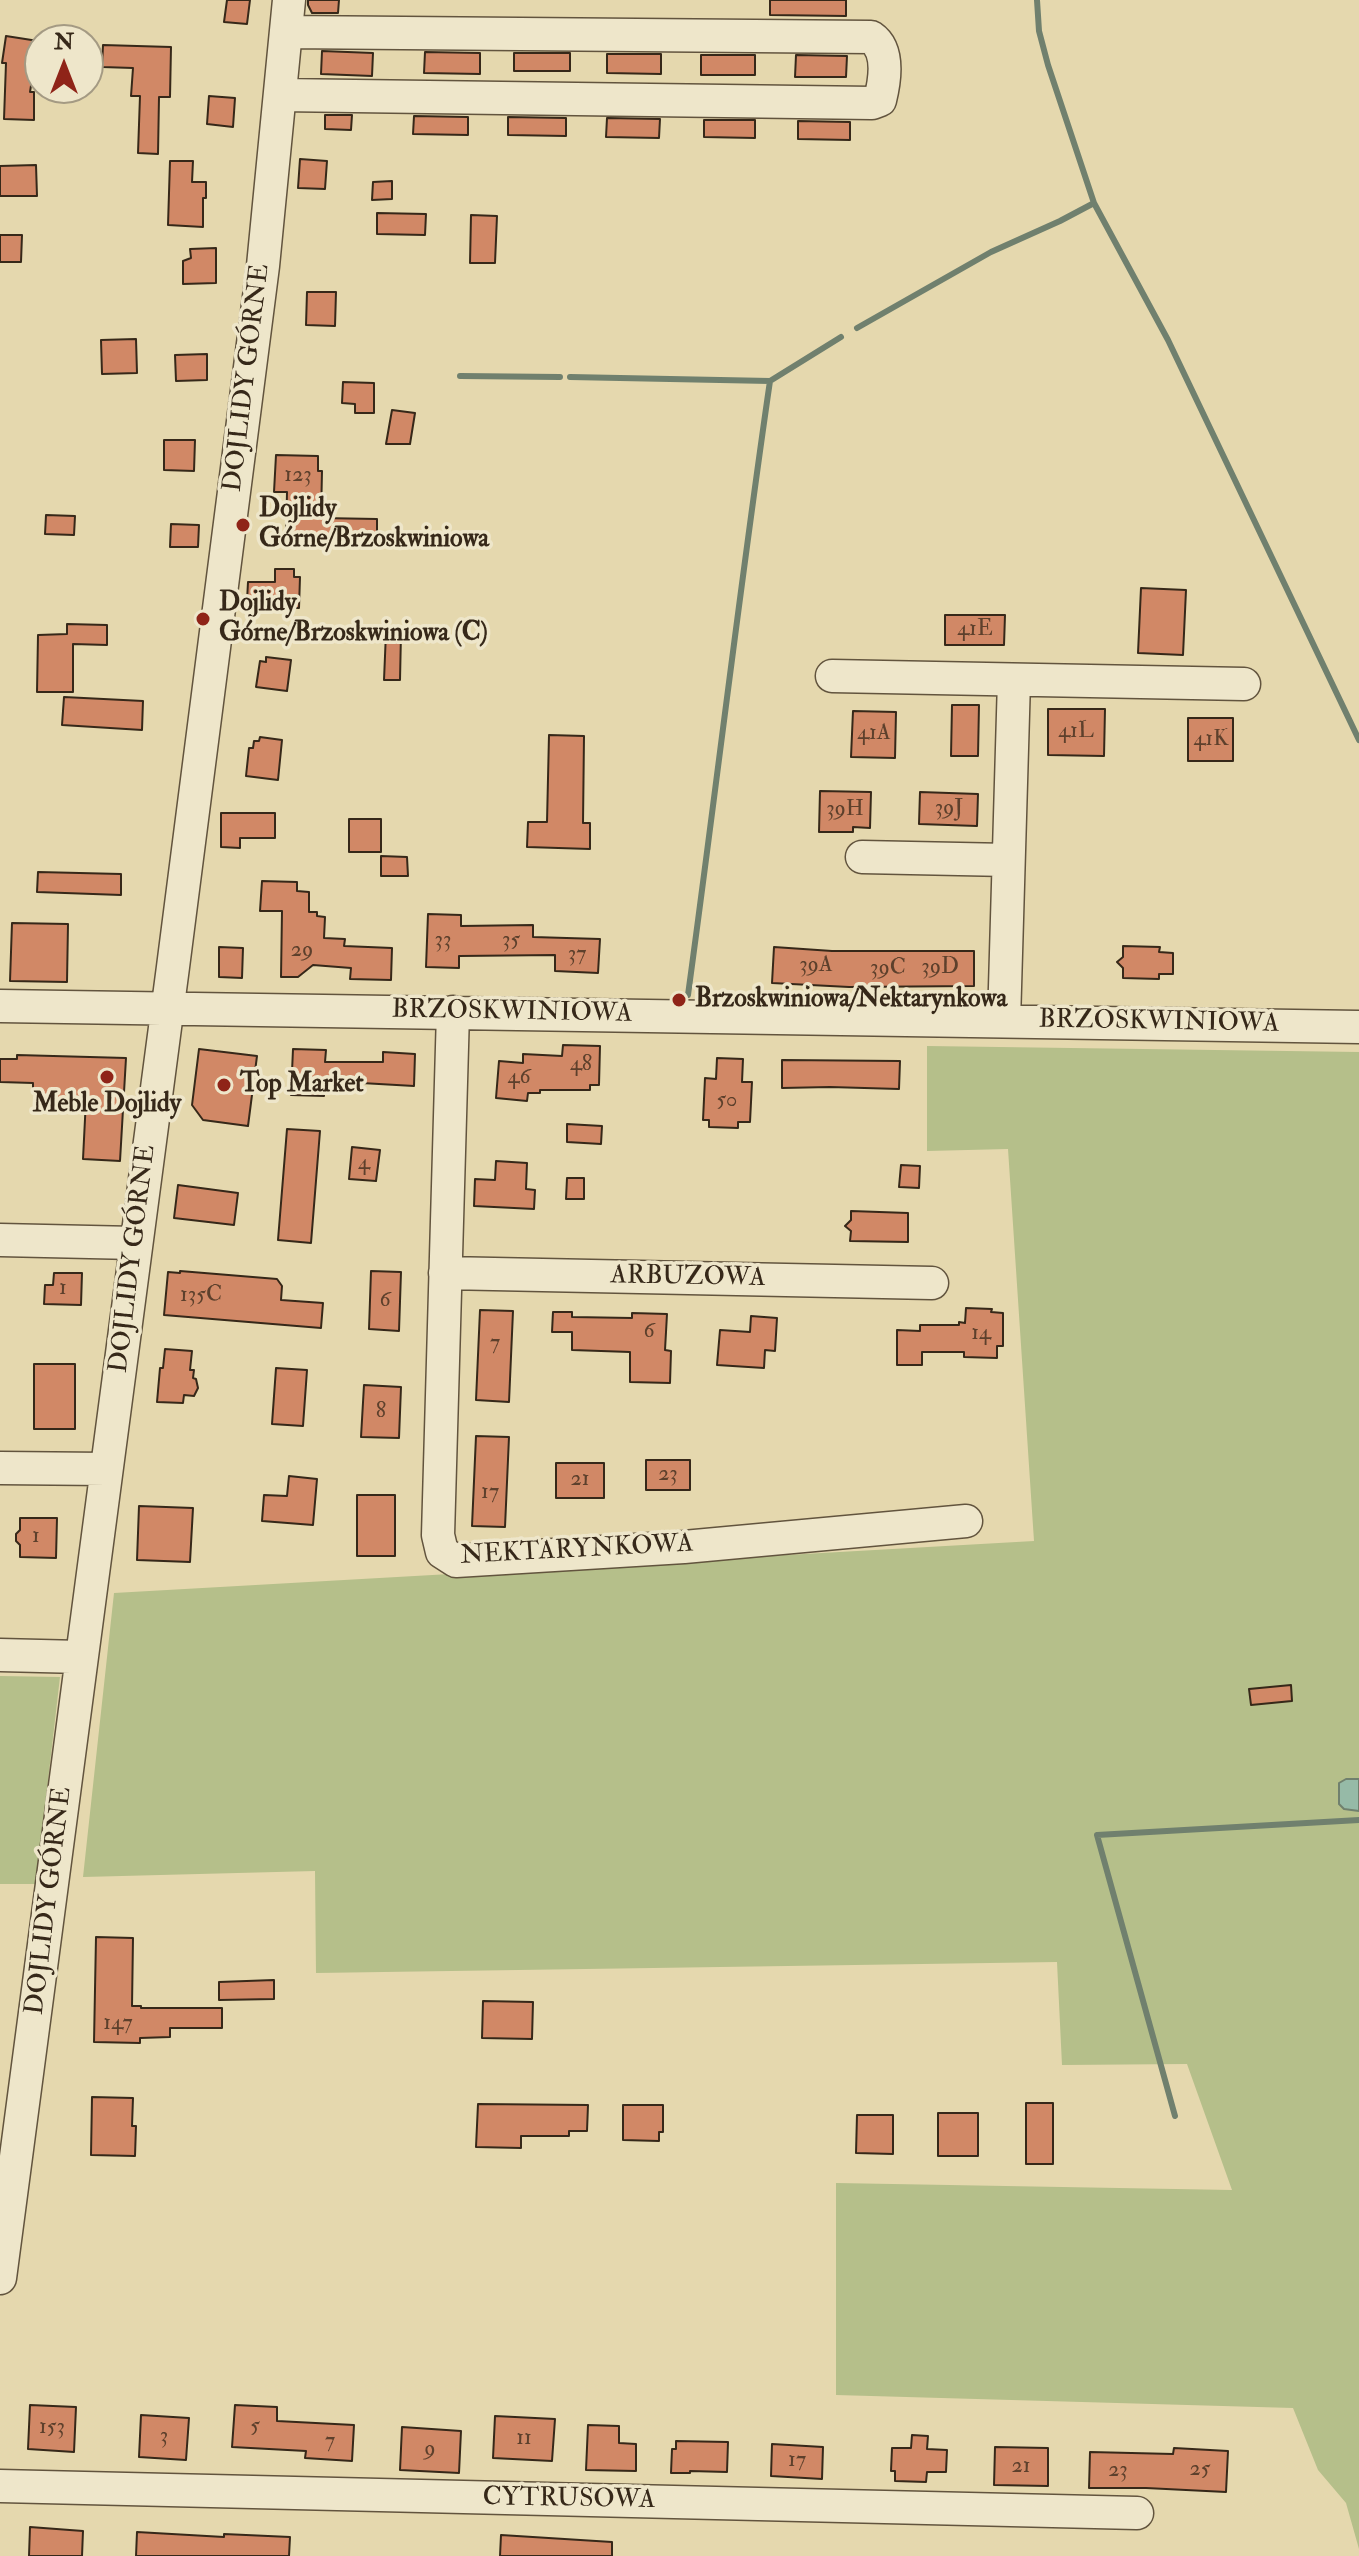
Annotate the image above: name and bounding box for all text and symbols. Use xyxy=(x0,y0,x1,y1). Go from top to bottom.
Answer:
north arrow xyxy=(24,24,104,104)
text: N xyxy=(54,28,74,56)
street label: DOJLIDY GÓRNE xyxy=(219,262,277,494)
house number: 123 xyxy=(284,463,312,489)
place label: Dojlidy Górne/Brzoskwiniowa xyxy=(259,494,489,556)
marker: Dojlidy Górne/Brzoskwiniowa xyxy=(234,516,252,534)
place label: Dojlidy Górne/Brzoskwiniowa (C) xyxy=(219,588,488,650)
marker: Dojlidy Górne/Brzoskwiniowa (C) xyxy=(194,610,212,628)
house number: 41E xyxy=(957,617,993,643)
house number: 41L xyxy=(1058,719,1094,745)
house number: 41A xyxy=(857,721,891,747)
house number: 41K xyxy=(1193,727,1229,753)
house number: 39J xyxy=(935,796,963,822)
house number: 39H xyxy=(826,797,864,823)
house number: 33 xyxy=(435,928,451,954)
house number: 35 xyxy=(502,928,520,954)
house number: 29 xyxy=(291,938,313,964)
house number: 37 xyxy=(568,942,586,968)
house number: 39A xyxy=(799,953,833,979)
house number: 39D xyxy=(921,955,959,981)
house number: 39C xyxy=(870,956,906,982)
place label: Brzoskwiniowa/Nektarynkowa xyxy=(695,984,1007,1016)
marker: Brzoskwiniowa/Nektarynkowa xyxy=(670,991,688,1009)
street label: BRZOSKWINIOWA xyxy=(391,995,633,1031)
street label: BRZOSKWINIOWA xyxy=(1038,1005,1280,1041)
house number: 48 xyxy=(570,1052,592,1078)
house number: 46 xyxy=(508,1065,530,1091)
marker: Meble Dojlidy xyxy=(98,1068,116,1086)
place label: Top Market xyxy=(240,1069,364,1101)
marker: Top Market xyxy=(215,1076,233,1094)
house number: 50 xyxy=(717,1088,737,1114)
place label: Meble Dojlidy xyxy=(33,1089,181,1121)
street label: DOJLIDY GÓRNE xyxy=(105,1143,163,1375)
house number: 4 xyxy=(358,1151,370,1177)
street label: ARBUZOWA xyxy=(610,1261,766,1295)
house number: 1 xyxy=(59,1276,67,1302)
house number: 135C xyxy=(180,1283,222,1309)
house number: 6 xyxy=(379,1288,391,1314)
house number: 6 xyxy=(643,1319,655,1345)
house number: 14 xyxy=(971,1321,991,1347)
house number: 7 xyxy=(490,1331,500,1357)
house number: 8 xyxy=(376,1399,386,1425)
house number: 23 xyxy=(658,1462,678,1488)
house number: 21 xyxy=(570,1467,590,1493)
house number: 17 xyxy=(481,1480,499,1506)
house number: 1 xyxy=(32,1524,40,1550)
street label: NEKTARYNKOWA xyxy=(460,1529,694,1573)
street label: DOJLIDY GÓRNE xyxy=(21,1785,79,2017)
house number: 147 xyxy=(103,2011,133,2037)
house number: 5 xyxy=(250,2414,260,2440)
house number: 153 xyxy=(39,2415,65,2441)
house number: 3 xyxy=(160,2424,168,2450)
house number: 11 xyxy=(516,2426,532,2452)
house number: 7 xyxy=(325,2429,335,2455)
house number: 9 xyxy=(424,2437,436,2463)
house number: 17 xyxy=(788,2448,806,2474)
house number: 21 xyxy=(1011,2454,1031,2480)
house number: 25 xyxy=(1190,2457,1210,2483)
house number: 23 xyxy=(1108,2458,1128,2484)
street label: CYTRUSOWA xyxy=(482,2483,656,2517)

